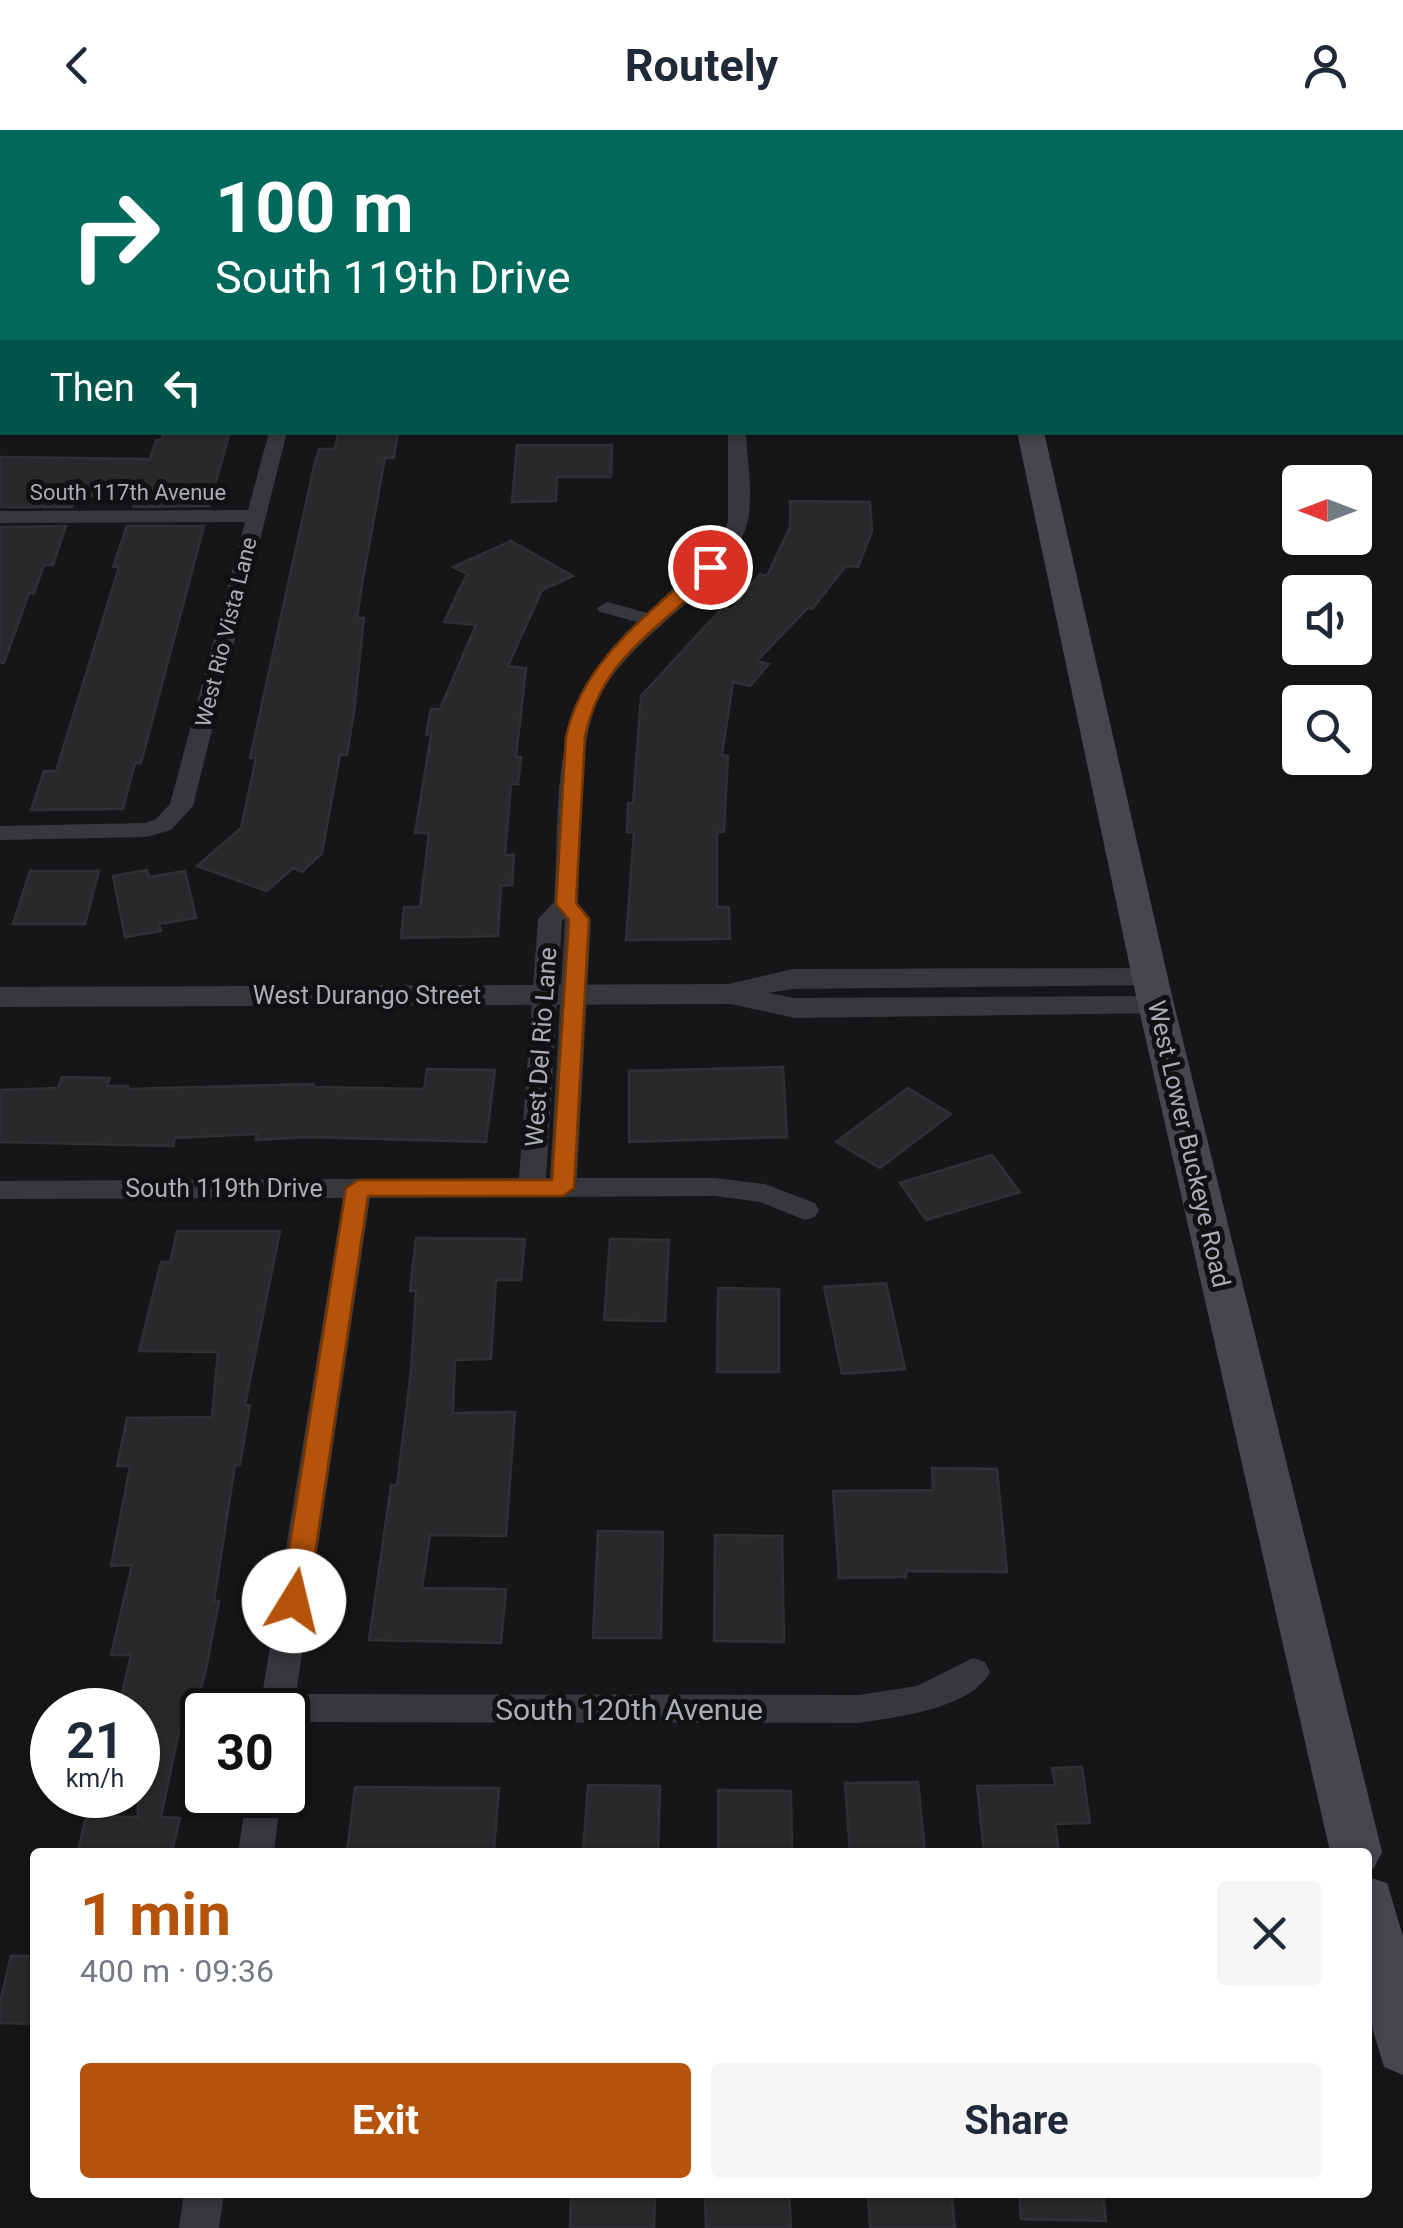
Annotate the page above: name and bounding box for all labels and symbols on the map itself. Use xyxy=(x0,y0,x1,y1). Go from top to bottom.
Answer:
north arrow xyxy=(1282,465,1372,555)
street label: South 117th Avenue xyxy=(30,480,226,505)
pin xyxy=(668,525,753,610)
street label: West Rio Vista Lane xyxy=(190,535,262,729)
street label: West Del Rio Lane xyxy=(520,946,562,1148)
street label: West Durango Street xyxy=(253,981,481,1010)
street label: West Lower Buckeye Road xyxy=(1142,998,1236,1290)
street label: South 119th Drive xyxy=(125,1174,323,1203)
position arrow xyxy=(242,1549,346,1653)
speed limit sign: 30 xyxy=(180,1688,310,1818)
street label: South 120th Avenue xyxy=(495,1692,763,1727)

